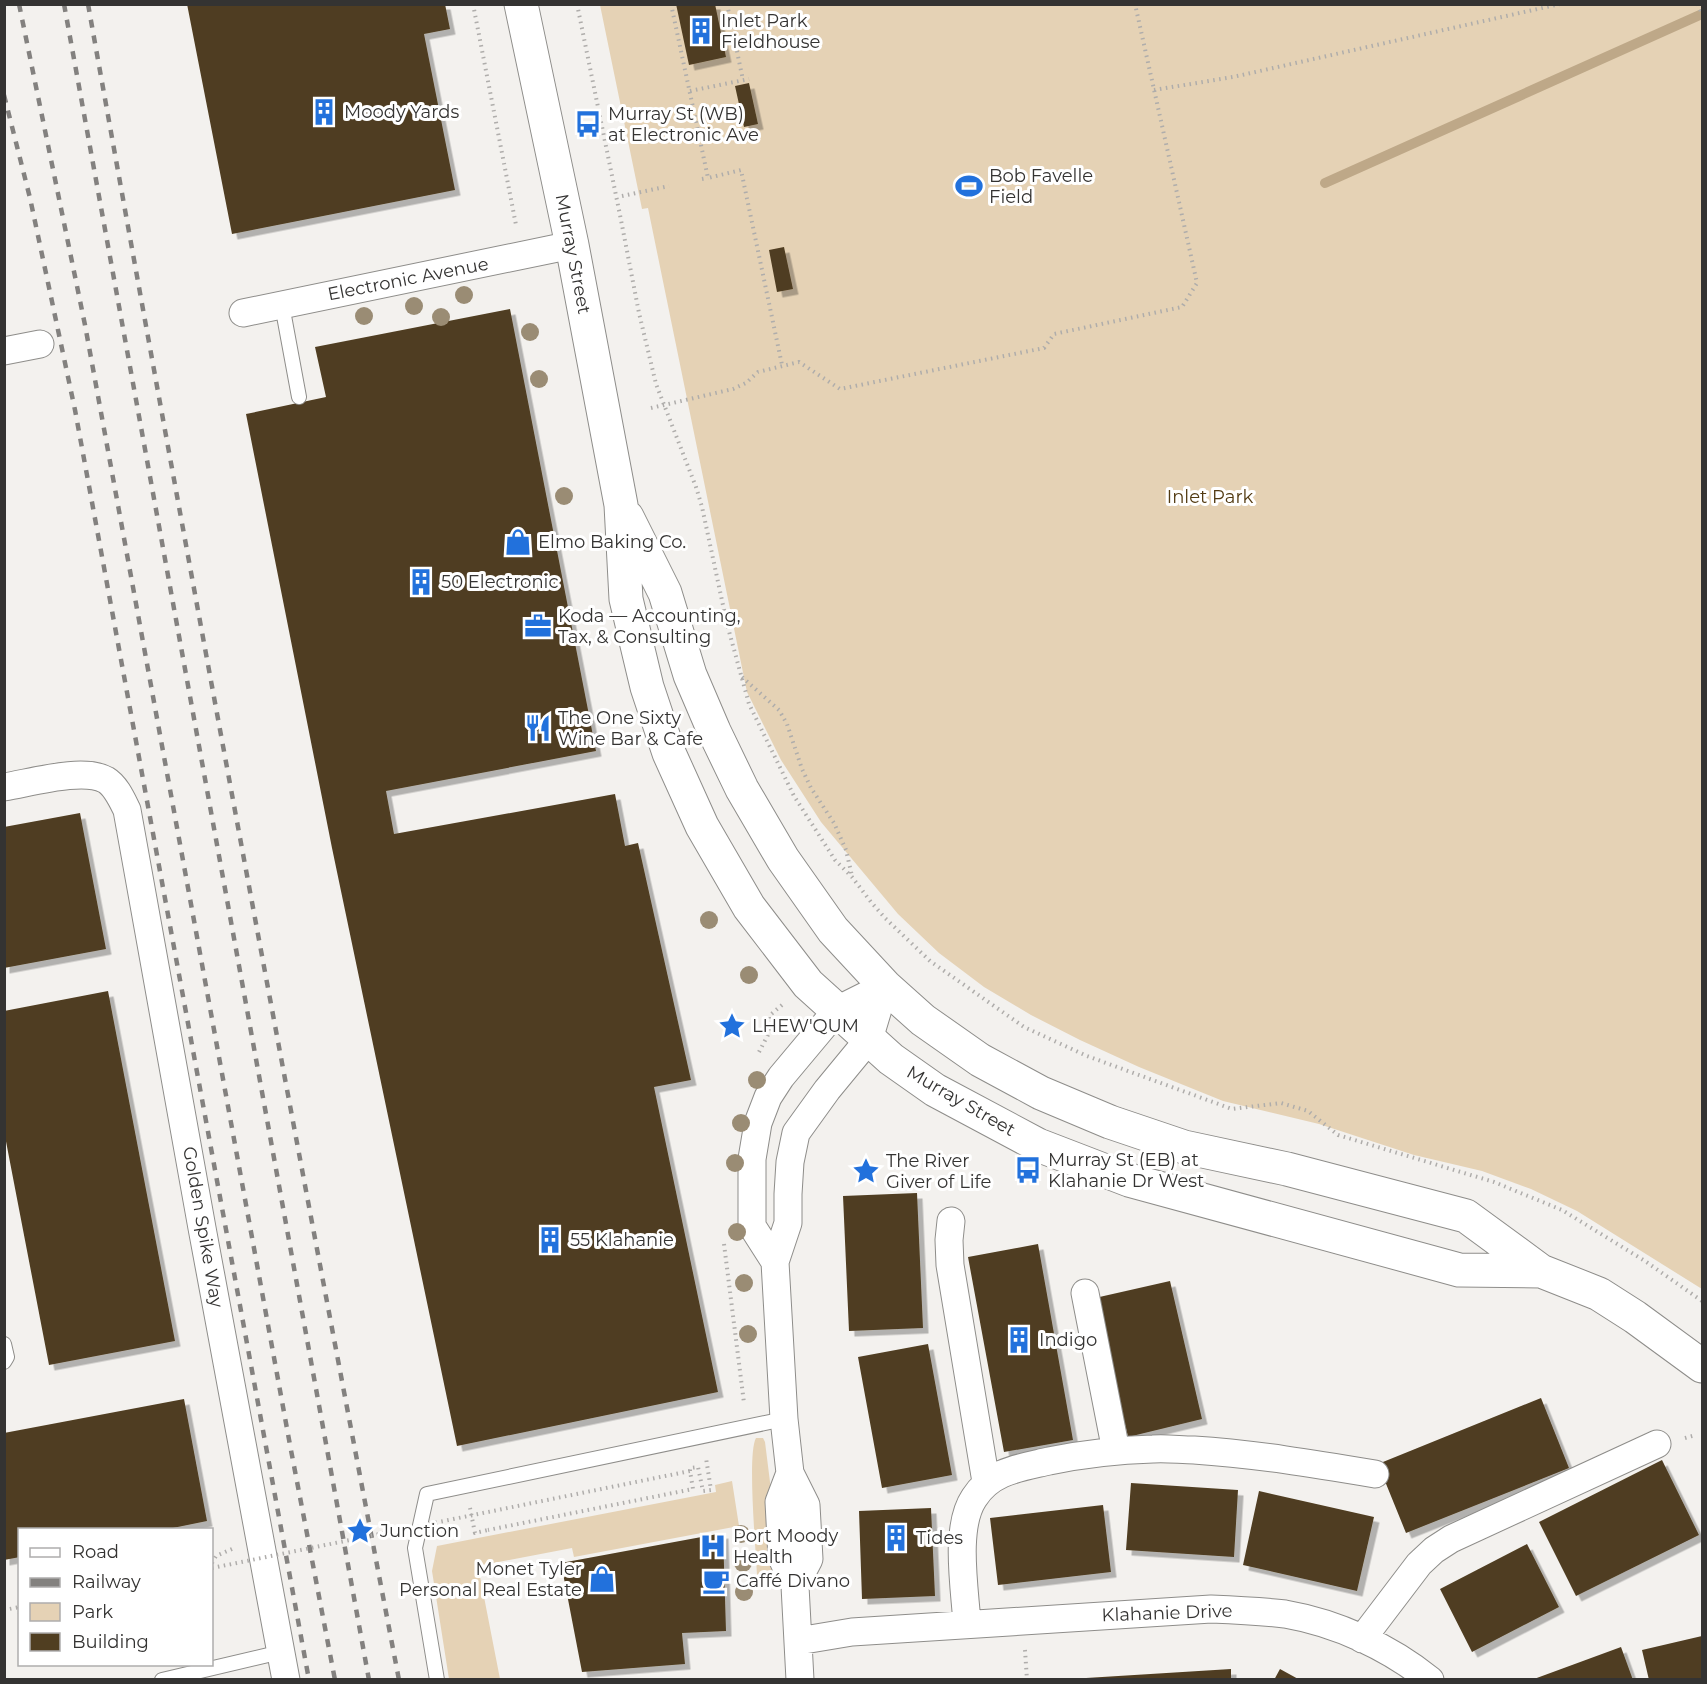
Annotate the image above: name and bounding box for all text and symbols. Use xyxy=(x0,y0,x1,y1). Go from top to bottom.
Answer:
place label: Inlet Park Fieldhouse xyxy=(721,10,820,53)
building icon: Inlet Park Fieldhouse xyxy=(686,16,716,46)
building icon: Moody Yards xyxy=(309,97,339,127)
place label: Moody Yards xyxy=(344,101,459,123)
place label: Murray St (WB) at Electronic Ave xyxy=(608,103,759,146)
bus stop icon: Murray St (WB) at Electronic Ave xyxy=(573,109,603,139)
place label: Bob Favelle Field xyxy=(989,165,1093,208)
sports icon: Bob Favelle Field xyxy=(954,171,984,201)
street label: Murray Street xyxy=(551,192,595,316)
street label: Electronic Avenue xyxy=(326,253,490,305)
park label: Inlet Park xyxy=(1167,486,1253,508)
shop icon: Elmo Baking Co. xyxy=(503,527,533,557)
place label: Elmo Baking Co. xyxy=(538,531,686,553)
building icon: 50 Electronic xyxy=(406,567,436,597)
place label: 50 Electronic xyxy=(441,571,559,593)
place label: Koda — Accounting, Tax, & Consulting xyxy=(558,605,741,648)
office icon: Koda — Accounting, Tax, & Consulting xyxy=(523,611,553,641)
place label: The One Sixty Wine Bar & Cafe xyxy=(558,707,703,750)
restaurant icon: The One Sixty Wine Bar & Cafe xyxy=(523,713,553,743)
place icon: LHEW'QUM xyxy=(717,1011,747,1041)
place label: LHEW'QUM xyxy=(752,1015,859,1037)
street label: Murray Street xyxy=(903,1061,1019,1141)
street label: Golden Spike Way xyxy=(178,1145,228,1309)
place label: Murray St (EB) at Klahanie Dr West xyxy=(1048,1149,1204,1192)
place label: The River Giver of Life xyxy=(886,1150,992,1193)
bus stop icon: Murray St (EB) at Klahanie Dr West xyxy=(1013,1155,1043,1185)
place icon: The River Giver of Life xyxy=(851,1156,881,1186)
building icon: 55 Klahanie xyxy=(535,1225,565,1255)
place label: 55 Klahanie xyxy=(570,1229,674,1251)
building icon: Indigo xyxy=(1004,1325,1034,1355)
place label: Indigo xyxy=(1039,1329,1097,1351)
place icon: Junction xyxy=(345,1516,375,1546)
place label: Junction xyxy=(379,1520,459,1542)
building icon: Tides xyxy=(881,1523,911,1553)
place label: Port Moody Health xyxy=(733,1525,838,1568)
place label: Tides xyxy=(916,1527,963,1549)
legend xyxy=(18,1528,213,1666)
hospital icon: Port Moody Health xyxy=(698,1531,728,1561)
text: Road xyxy=(72,1541,119,1563)
place label: Monet Tyler Personal Real Estate xyxy=(399,1558,582,1601)
shop icon: Monet Tyler Personal Real Estate xyxy=(587,1564,617,1594)
cafe icon: Caffé Divano xyxy=(701,1566,731,1596)
place label: Caffé Divano xyxy=(736,1570,850,1592)
text: Railway xyxy=(72,1571,141,1593)
street label: Klahanie Drive xyxy=(1101,1600,1233,1626)
text: Park xyxy=(72,1601,113,1623)
text: Building xyxy=(72,1631,149,1653)

